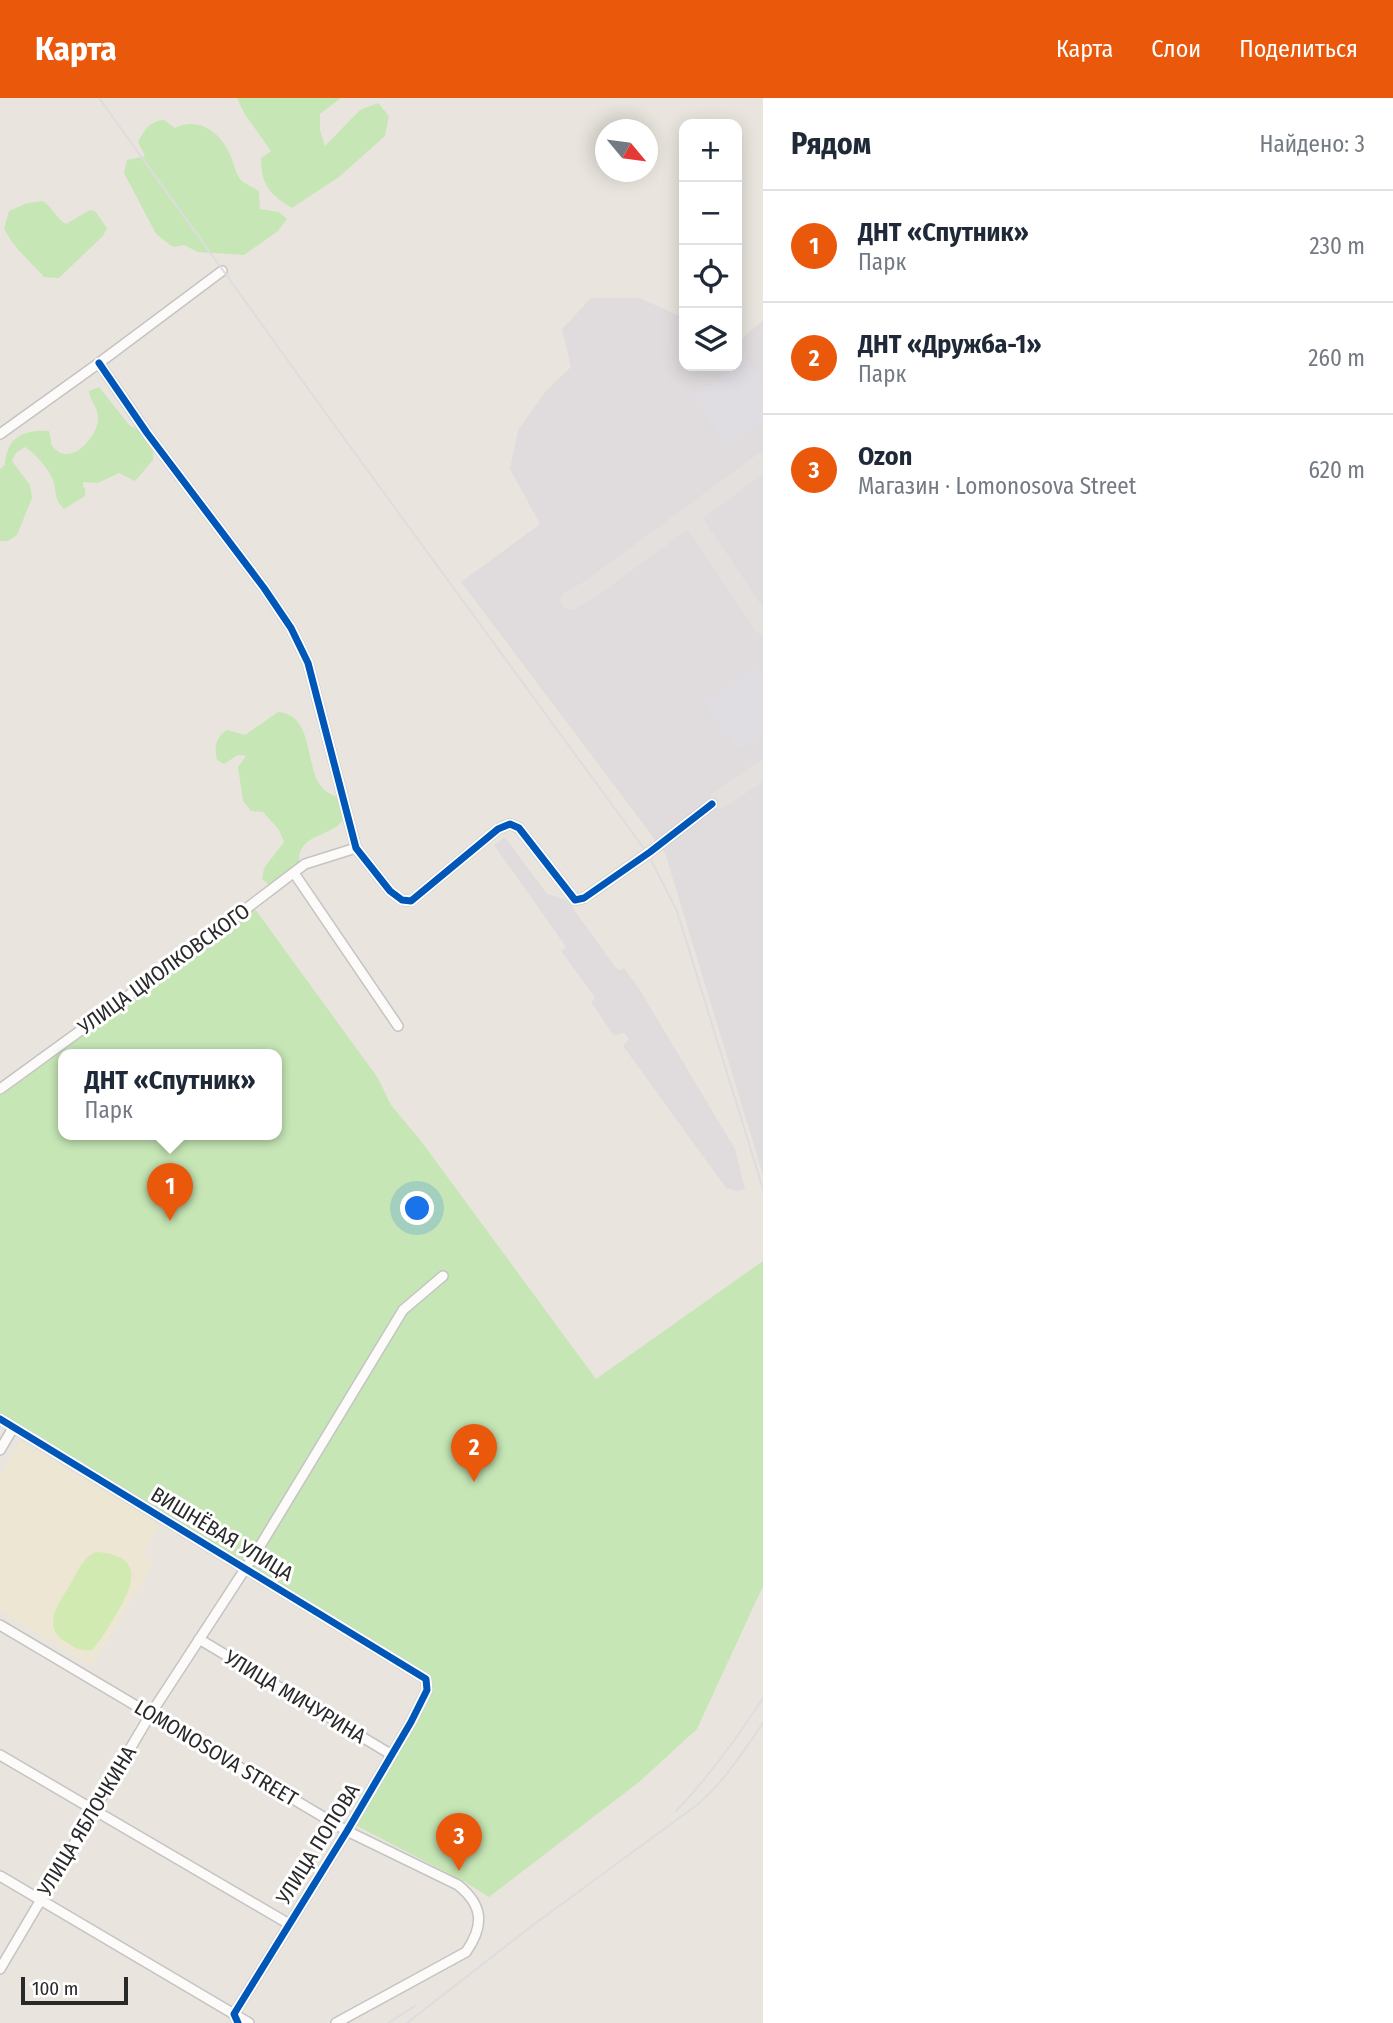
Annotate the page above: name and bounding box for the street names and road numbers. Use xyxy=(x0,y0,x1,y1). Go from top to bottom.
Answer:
street label: УЛИЦА ЦИОЛКОВСКОГО xyxy=(72,898,255,1041)
street label: ВИШНЁВАЯ УЛИЦА xyxy=(146,1481,298,1587)
street label: УЛИЦА МИЧУРИНА xyxy=(219,1644,370,1749)
street label: LOMONOSOVA STREET xyxy=(130,1694,302,1812)
street label: УЛИЦА ЯБЛОЧКИНА xyxy=(31,1741,142,1902)
street label: УЛИЦА ПОПОВА xyxy=(270,1779,365,1910)

